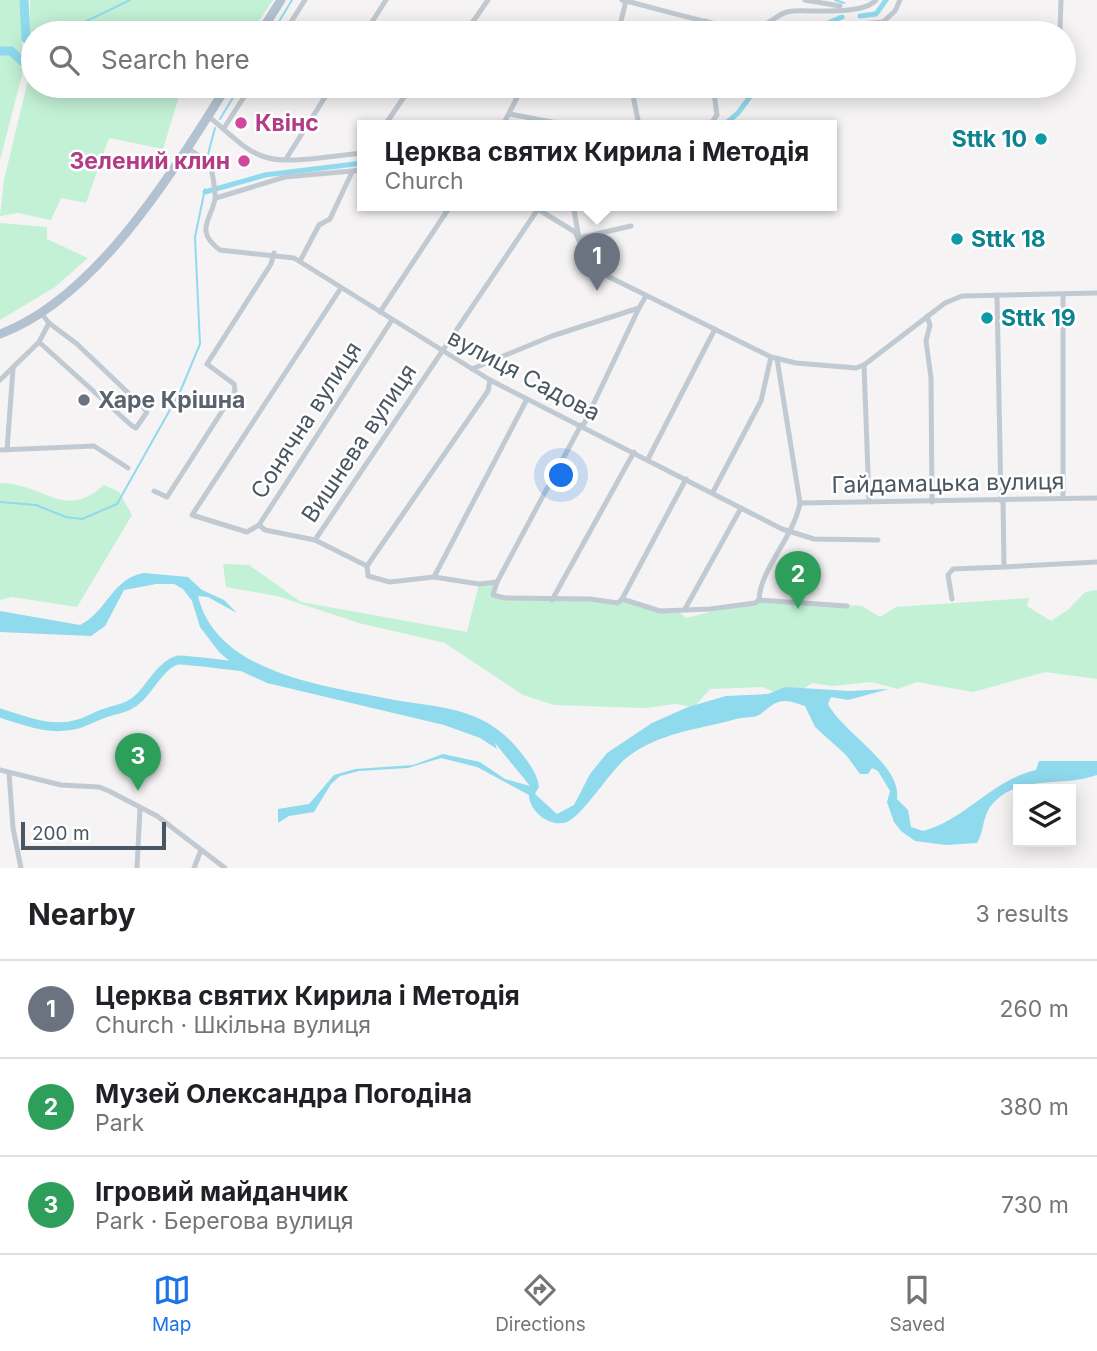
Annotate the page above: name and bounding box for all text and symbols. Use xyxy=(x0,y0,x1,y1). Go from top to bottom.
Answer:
search box xyxy=(21,21,1076,98)
icon: search xyxy=(45,41,83,79)
text: Search here xyxy=(101,44,250,75)
place label: Квінс xyxy=(255,109,319,137)
marker: Квінс xyxy=(233,115,249,131)
popup xyxy=(357,120,837,211)
place label: Sttk 10 xyxy=(952,125,1027,153)
marker: Sttk 10 xyxy=(1033,131,1049,147)
text: Церква святих Кирила і Методія xyxy=(385,136,809,167)
place label: Зелений клин xyxy=(70,147,230,175)
marker: Зелений клин xyxy=(236,153,252,169)
text: Church xyxy=(385,167,464,195)
place label: Sttk 18 xyxy=(971,225,1046,253)
marker: Sttk 18 xyxy=(949,231,965,247)
pin: 1 xyxy=(574,233,620,291)
place label: Sttk 19 xyxy=(1001,304,1076,332)
marker: Sttk 19 xyxy=(979,310,995,326)
street label: вулиця Садова xyxy=(443,323,605,427)
street label: Сонячна вулиця xyxy=(245,336,367,504)
street label: Вишнева вулиця xyxy=(296,358,422,528)
place label: Харе Крішна xyxy=(98,386,245,414)
marker: Харе Крішна xyxy=(76,392,92,408)
your location xyxy=(544,458,578,492)
street label: Гайдамацька вулиця xyxy=(831,467,1065,499)
pin: 2 xyxy=(775,551,821,609)
pin: 3 xyxy=(115,733,161,791)
map controls xyxy=(1013,784,1076,847)
button: layers xyxy=(1013,784,1076,847)
scale bar xyxy=(21,819,166,851)
text: 200 m xyxy=(32,822,90,845)
text: Nearby xyxy=(28,896,136,932)
text: 3 results xyxy=(976,900,1069,928)
text: Церква святих Кирила і Методія xyxy=(95,980,520,1011)
text: 1 xyxy=(46,995,56,1023)
text: 260 m xyxy=(1000,995,1069,1023)
text: Church · Шкільна вулиця xyxy=(95,1011,371,1039)
text: Музей Олександра Погодіна xyxy=(95,1078,472,1109)
text: 2 xyxy=(44,1093,58,1121)
text: 380 m xyxy=(999,1093,1069,1121)
text: Park xyxy=(95,1109,144,1137)
text: Ігровий майданчик xyxy=(95,1176,348,1207)
text: 3 xyxy=(44,1191,58,1219)
text: 730 m xyxy=(1001,1191,1069,1219)
text: Park · Берегова вулиця xyxy=(95,1207,354,1235)
tab: Map xyxy=(152,1271,191,1336)
tab: Directions xyxy=(495,1271,586,1336)
tab: Saved xyxy=(889,1271,945,1336)

